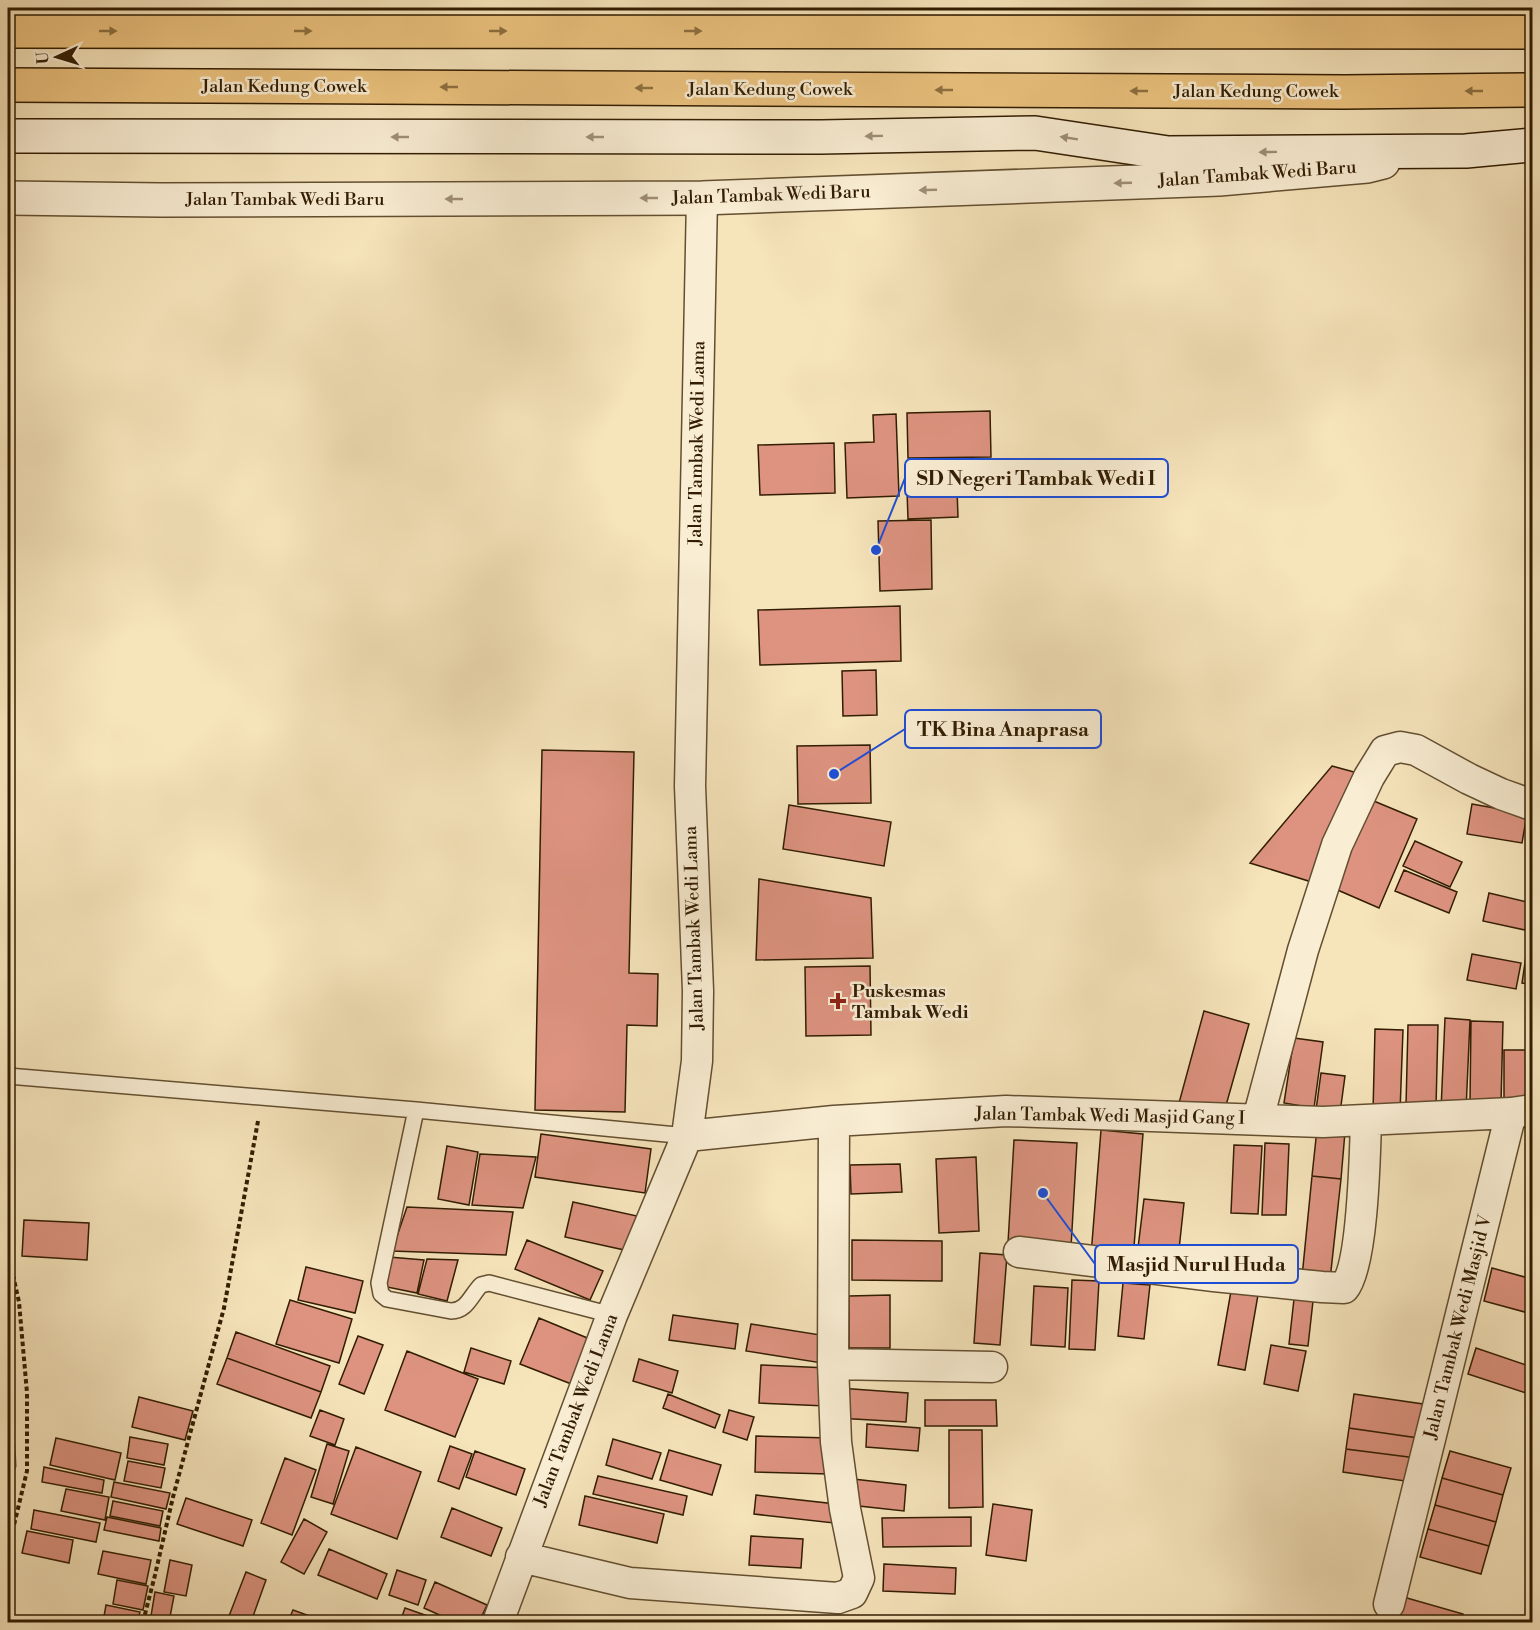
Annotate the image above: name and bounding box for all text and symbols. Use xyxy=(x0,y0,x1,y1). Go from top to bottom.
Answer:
one-way arrow xyxy=(98,26,117,36)
one-way arrow xyxy=(293,26,312,36)
one-way arrow xyxy=(488,26,507,36)
one-way arrow xyxy=(683,26,702,36)
north arrow xyxy=(27,27,87,87)
text: U xyxy=(33,50,53,65)
street label: Jalan Kedung Cowek xyxy=(201,75,368,98)
street label: Jalan Kedung Cowek xyxy=(687,78,854,101)
street label: Jalan Kedung Cowek xyxy=(1173,80,1340,103)
one-way arrow xyxy=(439,82,458,92)
one-way arrow xyxy=(634,83,653,93)
one-way arrow xyxy=(934,85,953,95)
one-way arrow xyxy=(1129,86,1148,95)
one-way arrow xyxy=(1465,86,1484,95)
one-way arrow xyxy=(865,131,884,141)
one-way arrow xyxy=(391,132,410,142)
one-way arrow xyxy=(586,132,605,142)
one-way arrow xyxy=(1059,134,1078,143)
one-way arrow xyxy=(1258,147,1277,157)
street label: Jalan Tambak Wedi Baru xyxy=(1156,156,1358,192)
one-way arrow xyxy=(1113,178,1132,187)
street label: Jalan Tambak Wedi Baru xyxy=(670,180,872,210)
one-way arrow xyxy=(919,185,938,194)
street label: Jalan Tambak Wedi Baru xyxy=(184,188,385,211)
one-way arrow xyxy=(640,193,659,203)
one-way arrow xyxy=(445,194,464,204)
street label: Jalan Tambak Wedi Lama xyxy=(684,340,710,546)
callout: SD Negeri Tambak Wedi I xyxy=(905,459,1168,497)
text: SD Negeri Tambak Wedi I xyxy=(916,467,1156,492)
callout: TK Bina Anaprasa xyxy=(905,710,1101,748)
text: TK Bina Anaprasa xyxy=(917,718,1089,743)
street label: Jalan Tambak Wedi Lama xyxy=(679,824,709,1032)
place label: Puskesmas Tambak Wedi xyxy=(852,980,969,1024)
marker: Puskesmas Tambak Wedi xyxy=(829,992,847,1010)
street label: Jalan Tambak Wedi Masjid Gang I xyxy=(974,1102,1246,1130)
street label: Jalan Tambak Wedi Masjid V xyxy=(1419,1212,1497,1442)
callout: Masjid Nurul Huda xyxy=(1095,1245,1298,1283)
text: Masjid Nurul Huda xyxy=(1106,1253,1286,1278)
street label: Jalan Tambak Wedi Lama xyxy=(528,1310,624,1511)

